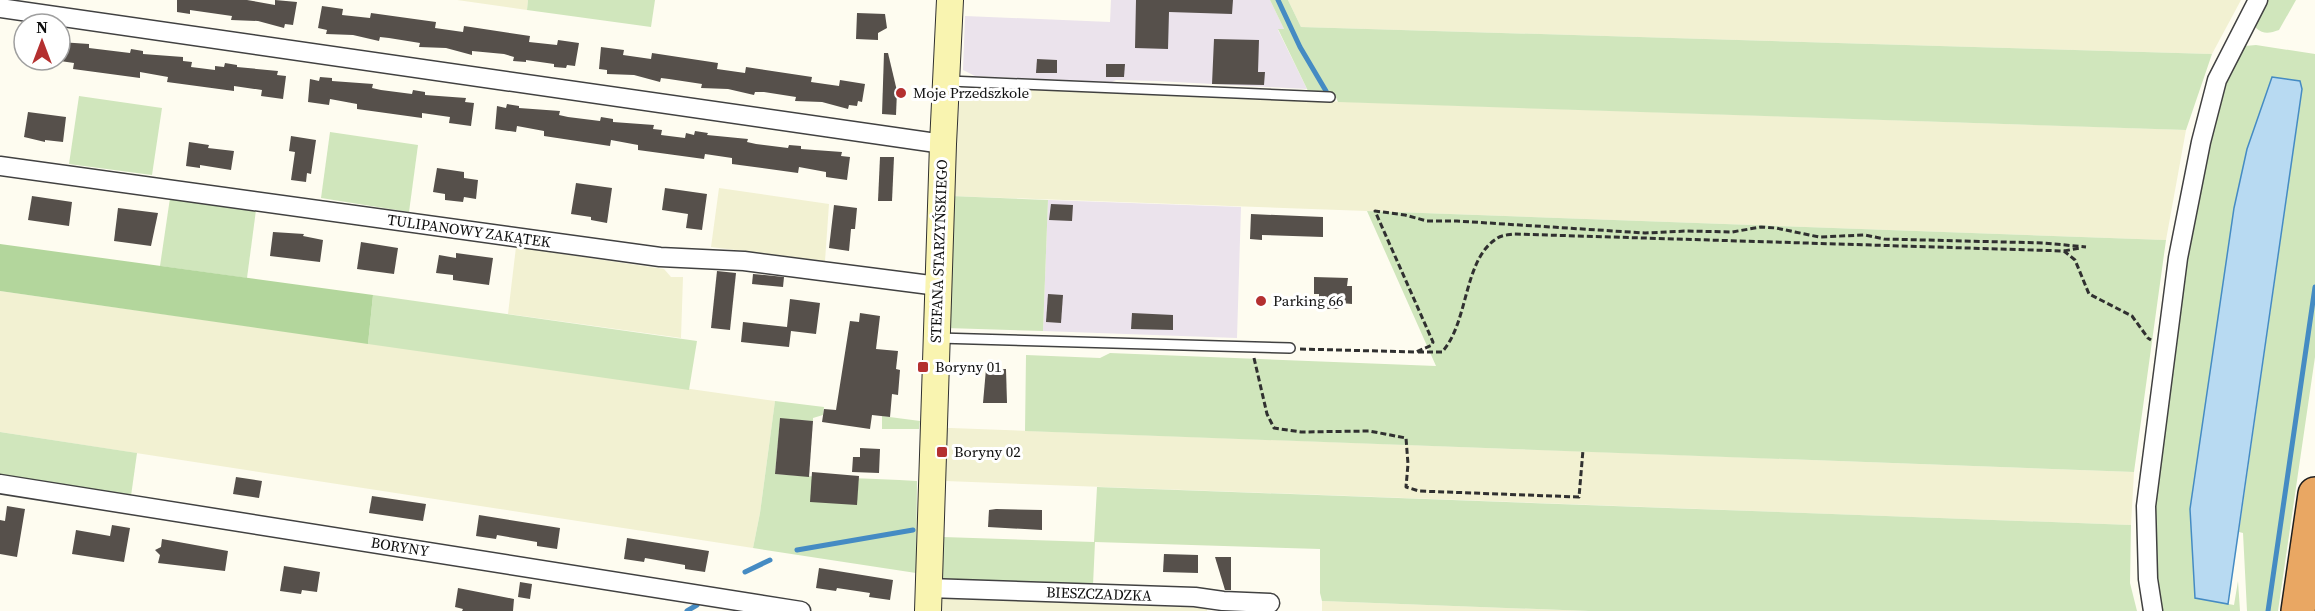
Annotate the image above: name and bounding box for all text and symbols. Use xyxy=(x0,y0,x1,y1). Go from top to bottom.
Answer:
north arrow xyxy=(12,12,72,72)
text: N xyxy=(36,16,48,38)
place label: Moje Przedszkole xyxy=(913,82,1030,103)
marker: Moje Przedszkole xyxy=(894,86,908,100)
street label: STEFANA STARZYŃSKIEGO xyxy=(925,159,952,343)
street label: TULIPANOWY ZAKĄTEK xyxy=(386,209,552,252)
place label: Parking 66 xyxy=(1273,290,1344,311)
marker: Parking 66 xyxy=(1254,294,1268,308)
place label: Boryny 01 xyxy=(935,356,1002,377)
marker: Boryny 01 xyxy=(916,360,930,374)
place label: Boryny 02 xyxy=(954,441,1021,462)
marker: Boryny 02 xyxy=(935,445,949,459)
street label: BORYNY xyxy=(370,532,431,562)
street label: BIESZCZADZKA xyxy=(1046,581,1152,606)

